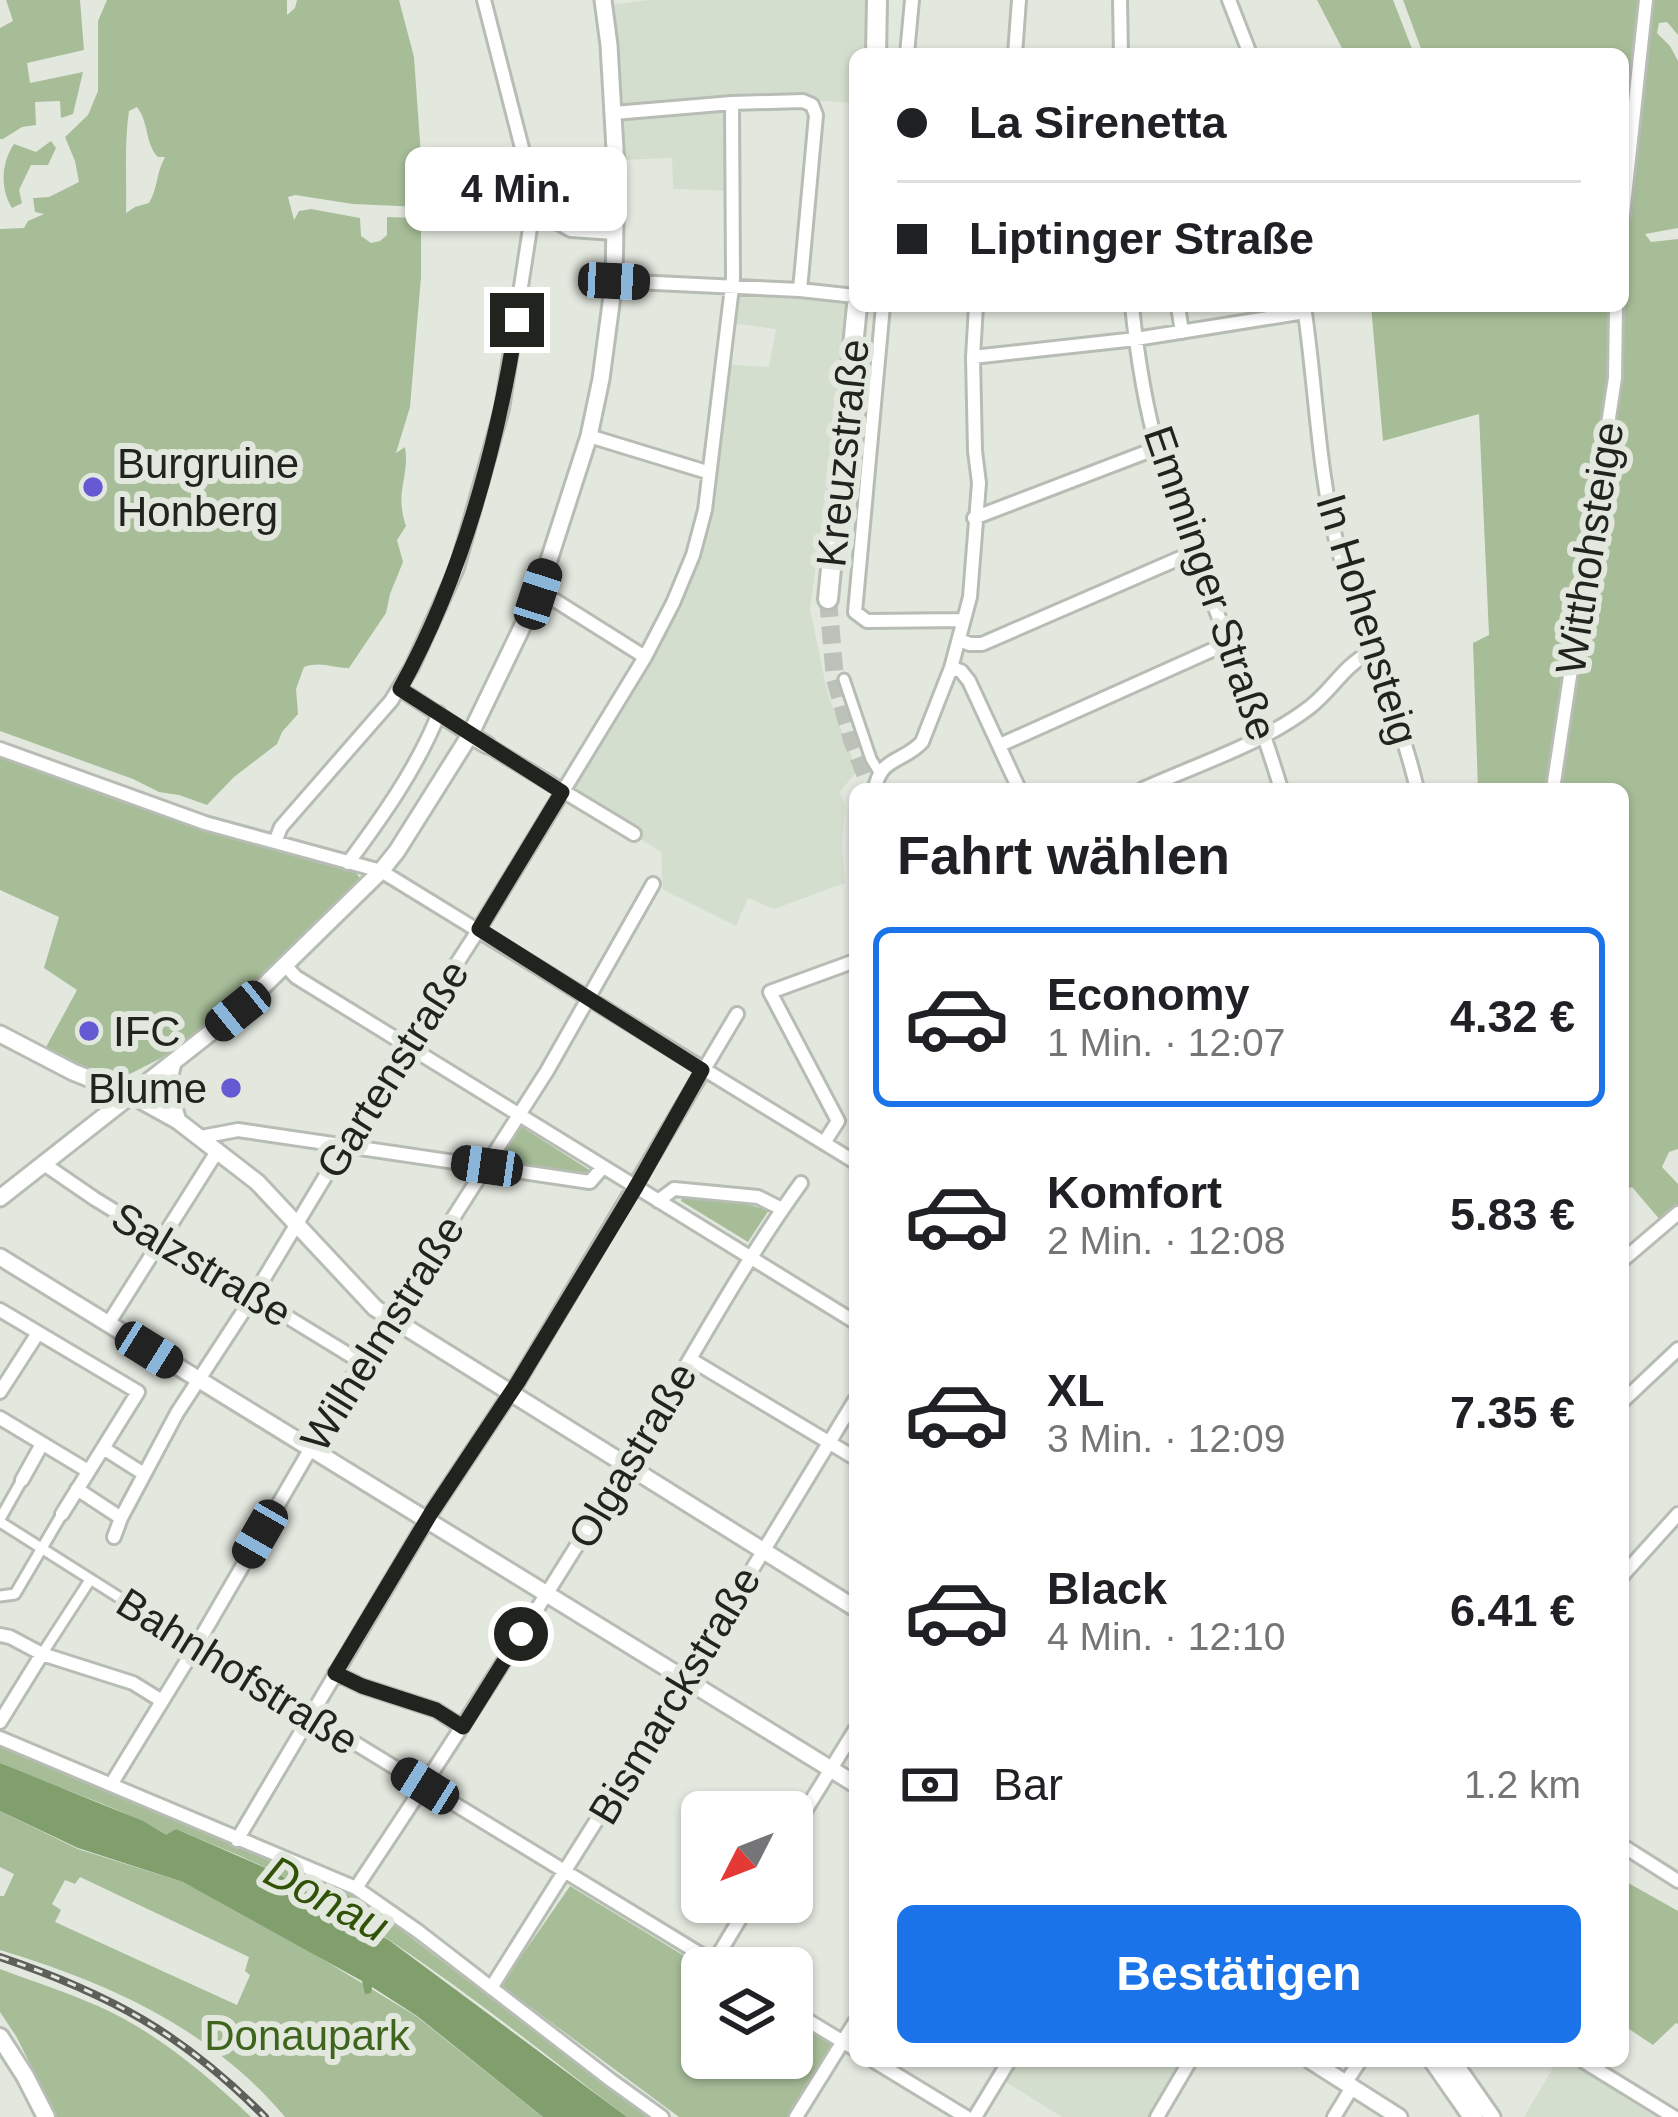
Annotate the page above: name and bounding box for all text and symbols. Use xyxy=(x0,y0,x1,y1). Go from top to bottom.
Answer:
text: La Sirenetta xyxy=(969,97,1227,148)
callout: 4 Min. xyxy=(406,146,628,230)
text: 4 Min. xyxy=(461,167,571,210)
text: Liptinger Straße xyxy=(969,213,1314,264)
car xyxy=(577,261,651,301)
route end xyxy=(490,293,544,347)
street label: Kreuzstraße xyxy=(807,337,878,569)
street label: Witthohsteige xyxy=(1546,419,1633,677)
street label: Emminger Straße xyxy=(1135,420,1286,746)
place label: Burgruine Honberg xyxy=(117,440,299,535)
marker: Burgruine Honberg xyxy=(80,474,106,500)
street label: In Hohensteig xyxy=(1307,488,1428,750)
car xyxy=(510,554,566,634)
text: Fahrt wählen xyxy=(897,825,1230,885)
street label: Gartenstraße xyxy=(307,952,478,1187)
icon: car xyxy=(903,963,1011,1071)
text: Economy xyxy=(1047,969,1250,1020)
car xyxy=(199,974,277,1048)
text: 4.32 € xyxy=(1450,991,1575,1042)
place label: IFC xyxy=(113,1008,181,1055)
marker: IFC xyxy=(76,1018,102,1044)
text: 1 Min. · 12:07 xyxy=(1047,1021,1285,1064)
place label: Blume xyxy=(88,1065,207,1112)
marker: Blume xyxy=(218,1075,244,1101)
car xyxy=(449,1143,525,1189)
icon: car xyxy=(903,1161,1011,1269)
text: Komfort xyxy=(1047,1167,1222,1218)
text: 5.83 € xyxy=(1450,1189,1575,1240)
street label: Salzstraße xyxy=(104,1193,300,1336)
street label: Wilhelmstraße xyxy=(291,1207,473,1460)
text: 2 Min. · 12:08 xyxy=(1047,1219,1285,1262)
car xyxy=(109,1316,189,1384)
street label: Olgastraße xyxy=(559,1354,706,1556)
icon: car xyxy=(903,1359,1011,1467)
text: XL xyxy=(1047,1365,1105,1416)
text: 7.35 € xyxy=(1450,1387,1575,1438)
text: 3 Min. · 12:09 xyxy=(1047,1417,1285,1460)
car xyxy=(226,1494,294,1574)
icon: car xyxy=(903,1557,1011,1665)
street label: Bismarckstraße xyxy=(579,1558,770,1832)
text: Black xyxy=(1047,1563,1167,1614)
street label: Bahnhofstraße xyxy=(108,1578,367,1764)
text: 6.41 € xyxy=(1450,1585,1575,1636)
route start xyxy=(494,1607,548,1661)
text: 4 Min. · 12:10 xyxy=(1047,1615,1285,1658)
car xyxy=(385,1752,465,1820)
icon: cash xyxy=(897,1752,963,1818)
text: Bar xyxy=(993,1759,1063,1810)
text: 1.2 km xyxy=(1464,1763,1581,1806)
north arrow xyxy=(681,1791,813,1923)
map controls xyxy=(681,1791,813,2079)
water label: Donau xyxy=(256,1845,397,1952)
button: Bestätigen xyxy=(897,1905,1581,2043)
button: layers xyxy=(681,1947,813,2079)
park label: Donaupark xyxy=(204,2012,411,2059)

